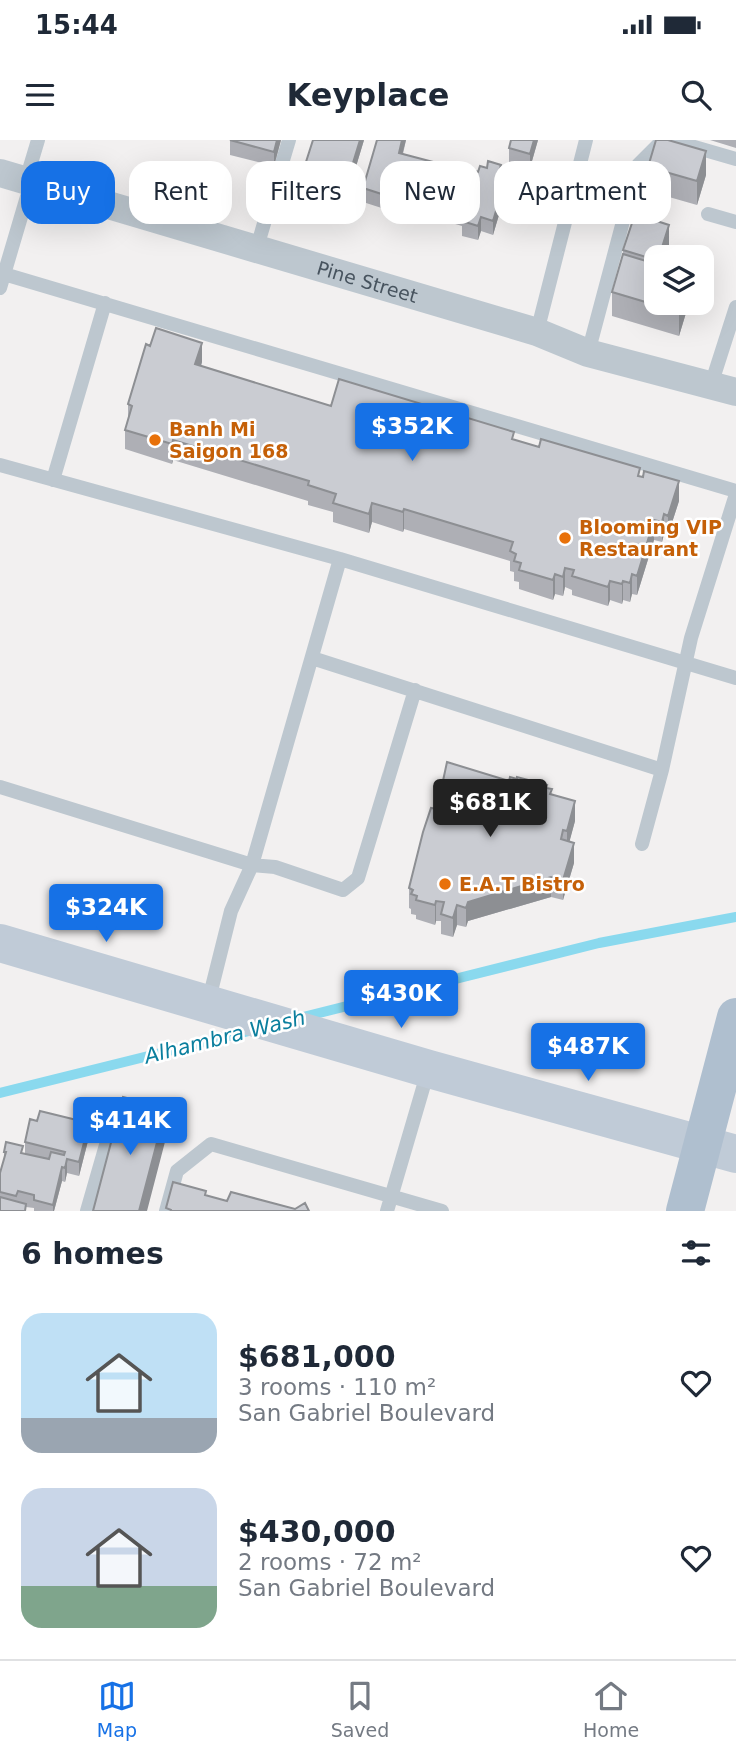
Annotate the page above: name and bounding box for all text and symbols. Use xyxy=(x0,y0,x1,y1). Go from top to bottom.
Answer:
text: 15:44 xyxy=(35,10,118,40)
icon: menu xyxy=(21,76,59,114)
text: Keyplace xyxy=(287,76,449,114)
icon: search xyxy=(677,76,715,114)
chip: Buy xyxy=(21,161,115,224)
chip: Rent xyxy=(129,161,232,224)
chip: Filters xyxy=(246,161,366,224)
chip: New xyxy=(380,161,480,224)
chip: Apartment xyxy=(494,161,671,224)
map controls xyxy=(644,245,714,315)
button: layers xyxy=(644,245,714,315)
street label: Pine Street xyxy=(314,256,420,307)
pin: $352K xyxy=(363,404,461,463)
text: $352K xyxy=(371,413,453,439)
place label: Banh Mi Saigon 168 xyxy=(169,418,288,462)
marker: Banh Mi Saigon 168 xyxy=(147,432,163,448)
place label: Blooming VIP Restaurant xyxy=(579,516,722,560)
marker: Blooming VIP Restaurant xyxy=(557,530,573,546)
pin: $681K xyxy=(441,780,539,839)
text: $681K xyxy=(449,789,531,815)
place label: E.A.T Bistro xyxy=(459,873,585,895)
marker: E.A.T Bistro xyxy=(437,876,453,892)
pin: $324K xyxy=(57,884,155,944)
text: $324K xyxy=(65,894,147,920)
pin: $430K xyxy=(352,970,450,1030)
text: $430K xyxy=(360,980,442,1006)
water label: Alhambra Wash xyxy=(140,1005,308,1069)
pin: $487K xyxy=(539,1024,637,1083)
text: $487K xyxy=(547,1033,629,1059)
pin: $414K xyxy=(81,1098,179,1157)
text: $414K xyxy=(89,1107,171,1133)
icon: filters xyxy=(677,1234,715,1272)
text: 6 homes xyxy=(21,1236,164,1271)
text: $681,000 xyxy=(238,1339,396,1374)
icon: home xyxy=(77,1341,161,1425)
icon: heart xyxy=(677,1364,715,1402)
text: 3 rooms · 110 m² xyxy=(238,1374,436,1400)
text: San Gabriel Boulevard xyxy=(238,1400,495,1426)
text: $430,000 xyxy=(238,1514,396,1549)
icon: home xyxy=(77,1516,161,1600)
icon: heart xyxy=(677,1539,715,1577)
text: 2 rooms · 72 m² xyxy=(238,1549,422,1575)
text: San Gabriel Boulevard xyxy=(238,1575,495,1601)
tab: Map xyxy=(97,1677,137,1741)
tab: Saved xyxy=(331,1677,389,1741)
tab: Home xyxy=(583,1677,639,1741)

